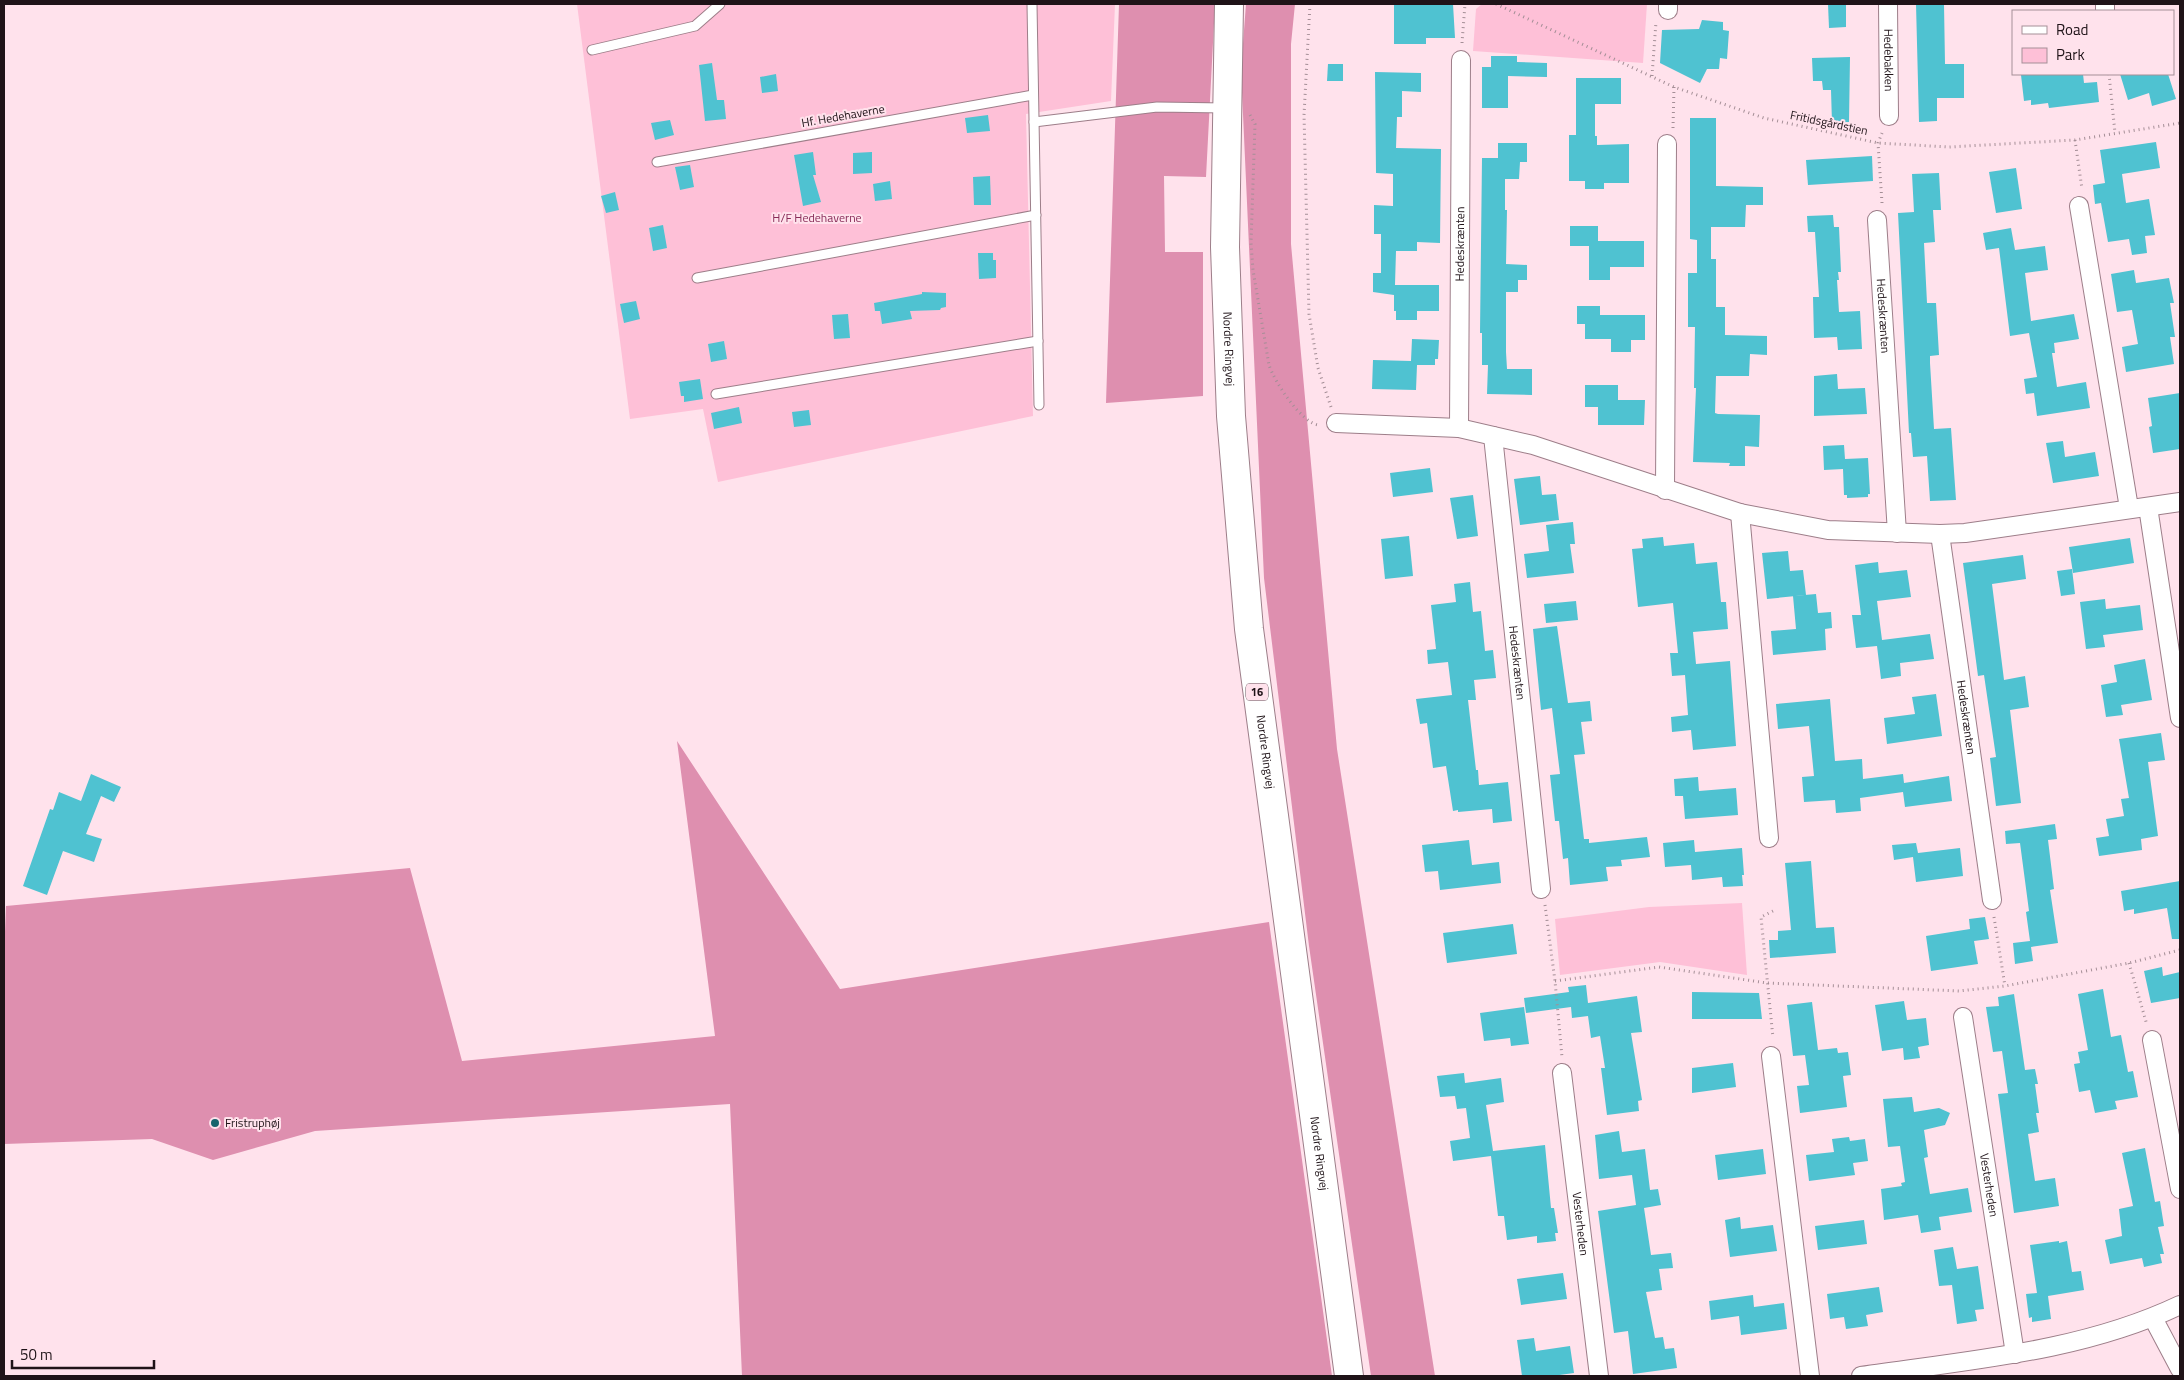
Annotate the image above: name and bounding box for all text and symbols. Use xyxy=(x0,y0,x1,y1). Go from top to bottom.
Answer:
legend xyxy=(2012,10,2174,75)
text: Road xyxy=(2056,18,2088,41)
street label: Hedebakken xyxy=(1879,29,1899,91)
text: Park xyxy=(2056,43,2085,66)
street label: Hf. Hedehaverne xyxy=(800,99,886,132)
street label: Fritidsgårdstien xyxy=(1788,105,1870,140)
street label: Hedeskrænten xyxy=(1450,207,1469,281)
park label: H/F Hedehaverne xyxy=(772,208,862,227)
street label: Hedeskrænten xyxy=(1872,278,1895,354)
street label: Nordre Ringvej xyxy=(1218,311,1240,386)
street label: Hedeskrænten xyxy=(1504,624,1531,701)
street label: Hedeskrænten xyxy=(1952,679,1981,755)
road number: 16 xyxy=(1246,684,1268,700)
street label: Nordre Ringvej xyxy=(1252,714,1280,790)
place label: Fristruphøj xyxy=(225,1113,280,1132)
street label: Nordre Ringvej xyxy=(1305,1115,1334,1192)
marker: Fristruphøj xyxy=(209,1117,221,1129)
street label: Vesterheden xyxy=(1975,1152,2004,1218)
street label: Vesterheden xyxy=(1568,1191,1594,1257)
scale bar xyxy=(12,1338,155,1370)
text: 50 m xyxy=(20,1343,53,1366)

